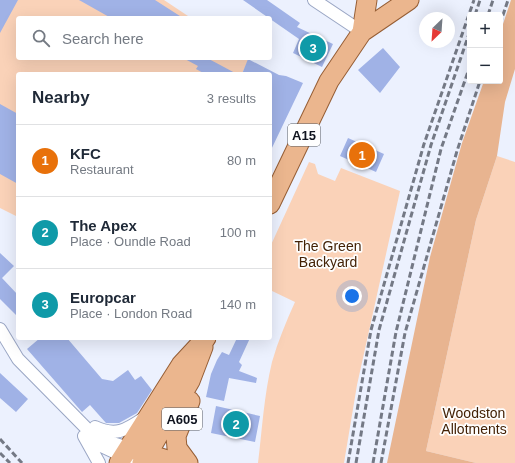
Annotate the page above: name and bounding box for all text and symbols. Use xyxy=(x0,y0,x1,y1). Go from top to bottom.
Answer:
north arrow xyxy=(419,12,455,48)
map controls xyxy=(467,12,503,84)
button: + xyxy=(467,12,503,48)
search box xyxy=(16,16,272,60)
icon: search xyxy=(30,27,52,49)
text: Search here xyxy=(62,30,144,47)
pin: 3 xyxy=(300,33,326,63)
button: − xyxy=(467,48,503,84)
text: Nearby xyxy=(32,88,90,107)
text: 3 results xyxy=(207,91,256,106)
road number: A15 xyxy=(288,124,320,146)
pin: 1 xyxy=(349,140,375,170)
text: KFC xyxy=(70,145,101,162)
text: 1 xyxy=(41,153,49,168)
text: 80 m xyxy=(227,153,256,168)
text: Restaurant xyxy=(70,162,134,177)
text: The Apex xyxy=(70,217,137,234)
text: 2 xyxy=(41,225,49,240)
text: 100 m xyxy=(220,225,256,240)
text: Place · Oundle Road xyxy=(70,234,191,249)
park label: The Green Backyard xyxy=(295,238,361,270)
your location xyxy=(342,286,362,306)
text: Europcar xyxy=(70,289,136,306)
text: 3 xyxy=(41,297,49,312)
text: 140 m xyxy=(220,297,256,312)
text: Place · London Road xyxy=(70,306,192,321)
park label: Woodston Allotments xyxy=(441,405,507,437)
road number: A605 xyxy=(162,408,202,430)
pin: 2 xyxy=(223,409,249,439)

